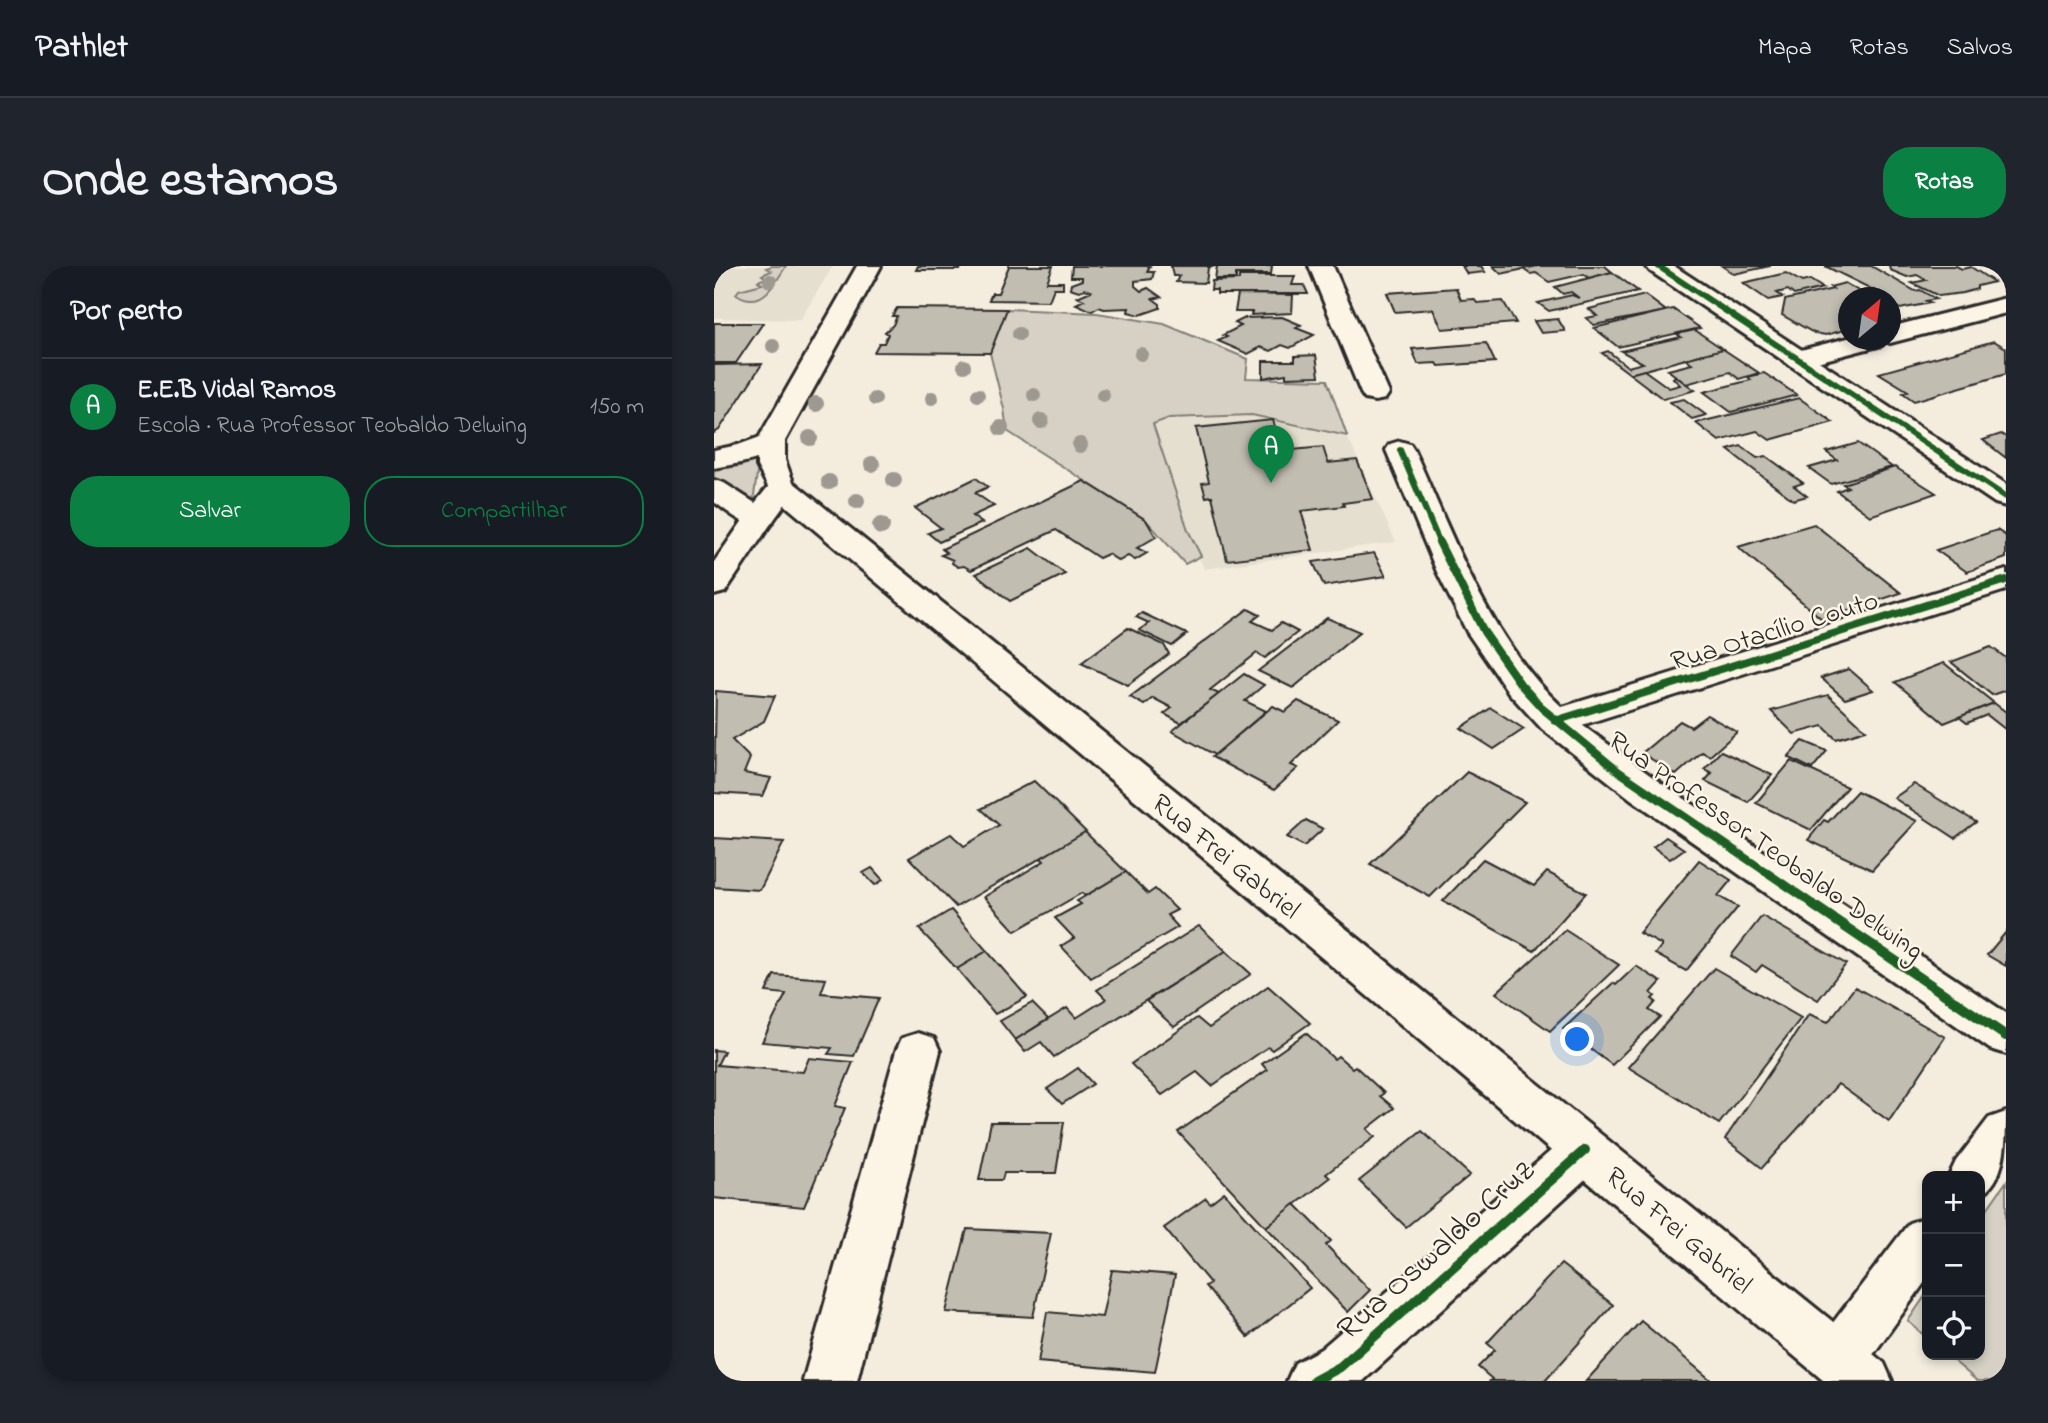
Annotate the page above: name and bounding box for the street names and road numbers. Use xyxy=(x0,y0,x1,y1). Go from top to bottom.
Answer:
street label: Rua Otacílio Couto xyxy=(1666,581,1884,683)
street label: Rua Professor Teobaldo Delwing xyxy=(1599,722,1931,972)
street label: Rua Frei Gabriel xyxy=(1142,785,1308,931)
street label: Rua Oswaldo Cruz xyxy=(1327,1149,1546,1353)
street label: Rua Frei Gabriel xyxy=(1595,1158,1760,1306)

